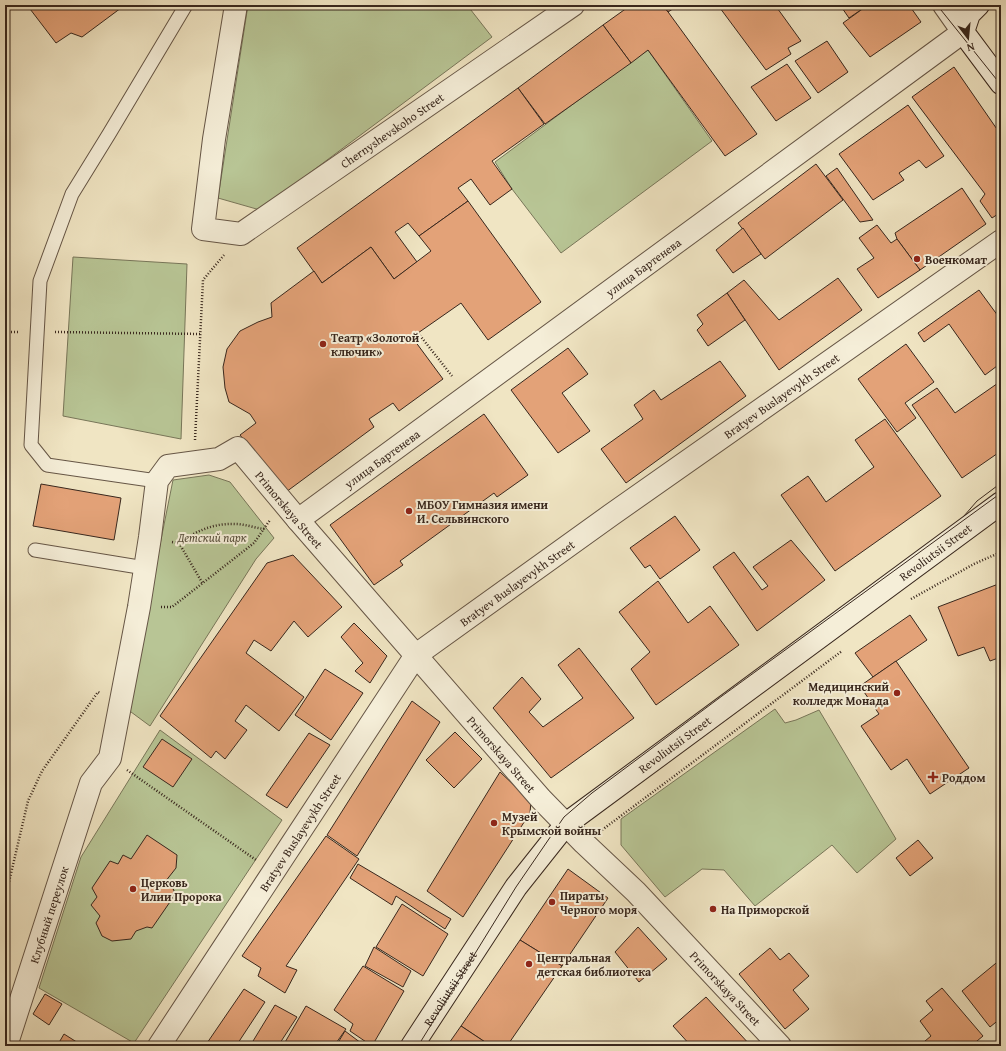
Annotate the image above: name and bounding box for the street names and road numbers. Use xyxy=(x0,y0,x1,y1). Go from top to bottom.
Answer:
street label: Chernyshevskoho Street xyxy=(337,88,448,172)
street label: улица Бартенева xyxy=(601,233,684,301)
street label: Bratyev Buslayevykh Street xyxy=(720,348,843,442)
street label: улица Бартенева xyxy=(340,425,423,492)
street label: Primorskaya Street xyxy=(252,467,328,552)
street label: Revoliutsii Street xyxy=(895,519,975,584)
street label: Bratyev Buslayevykh Street xyxy=(456,535,578,630)
street label: Revoliutsii Street xyxy=(634,711,715,777)
street label: Primorskaya Street xyxy=(464,712,541,797)
street label: Bratyev Buslayevykh Street xyxy=(255,769,345,894)
street label: Клубный переулок xyxy=(25,863,72,965)
street label: Revoliutsii Street xyxy=(419,947,481,1029)
street label: Primorskaya Street xyxy=(687,947,766,1030)

